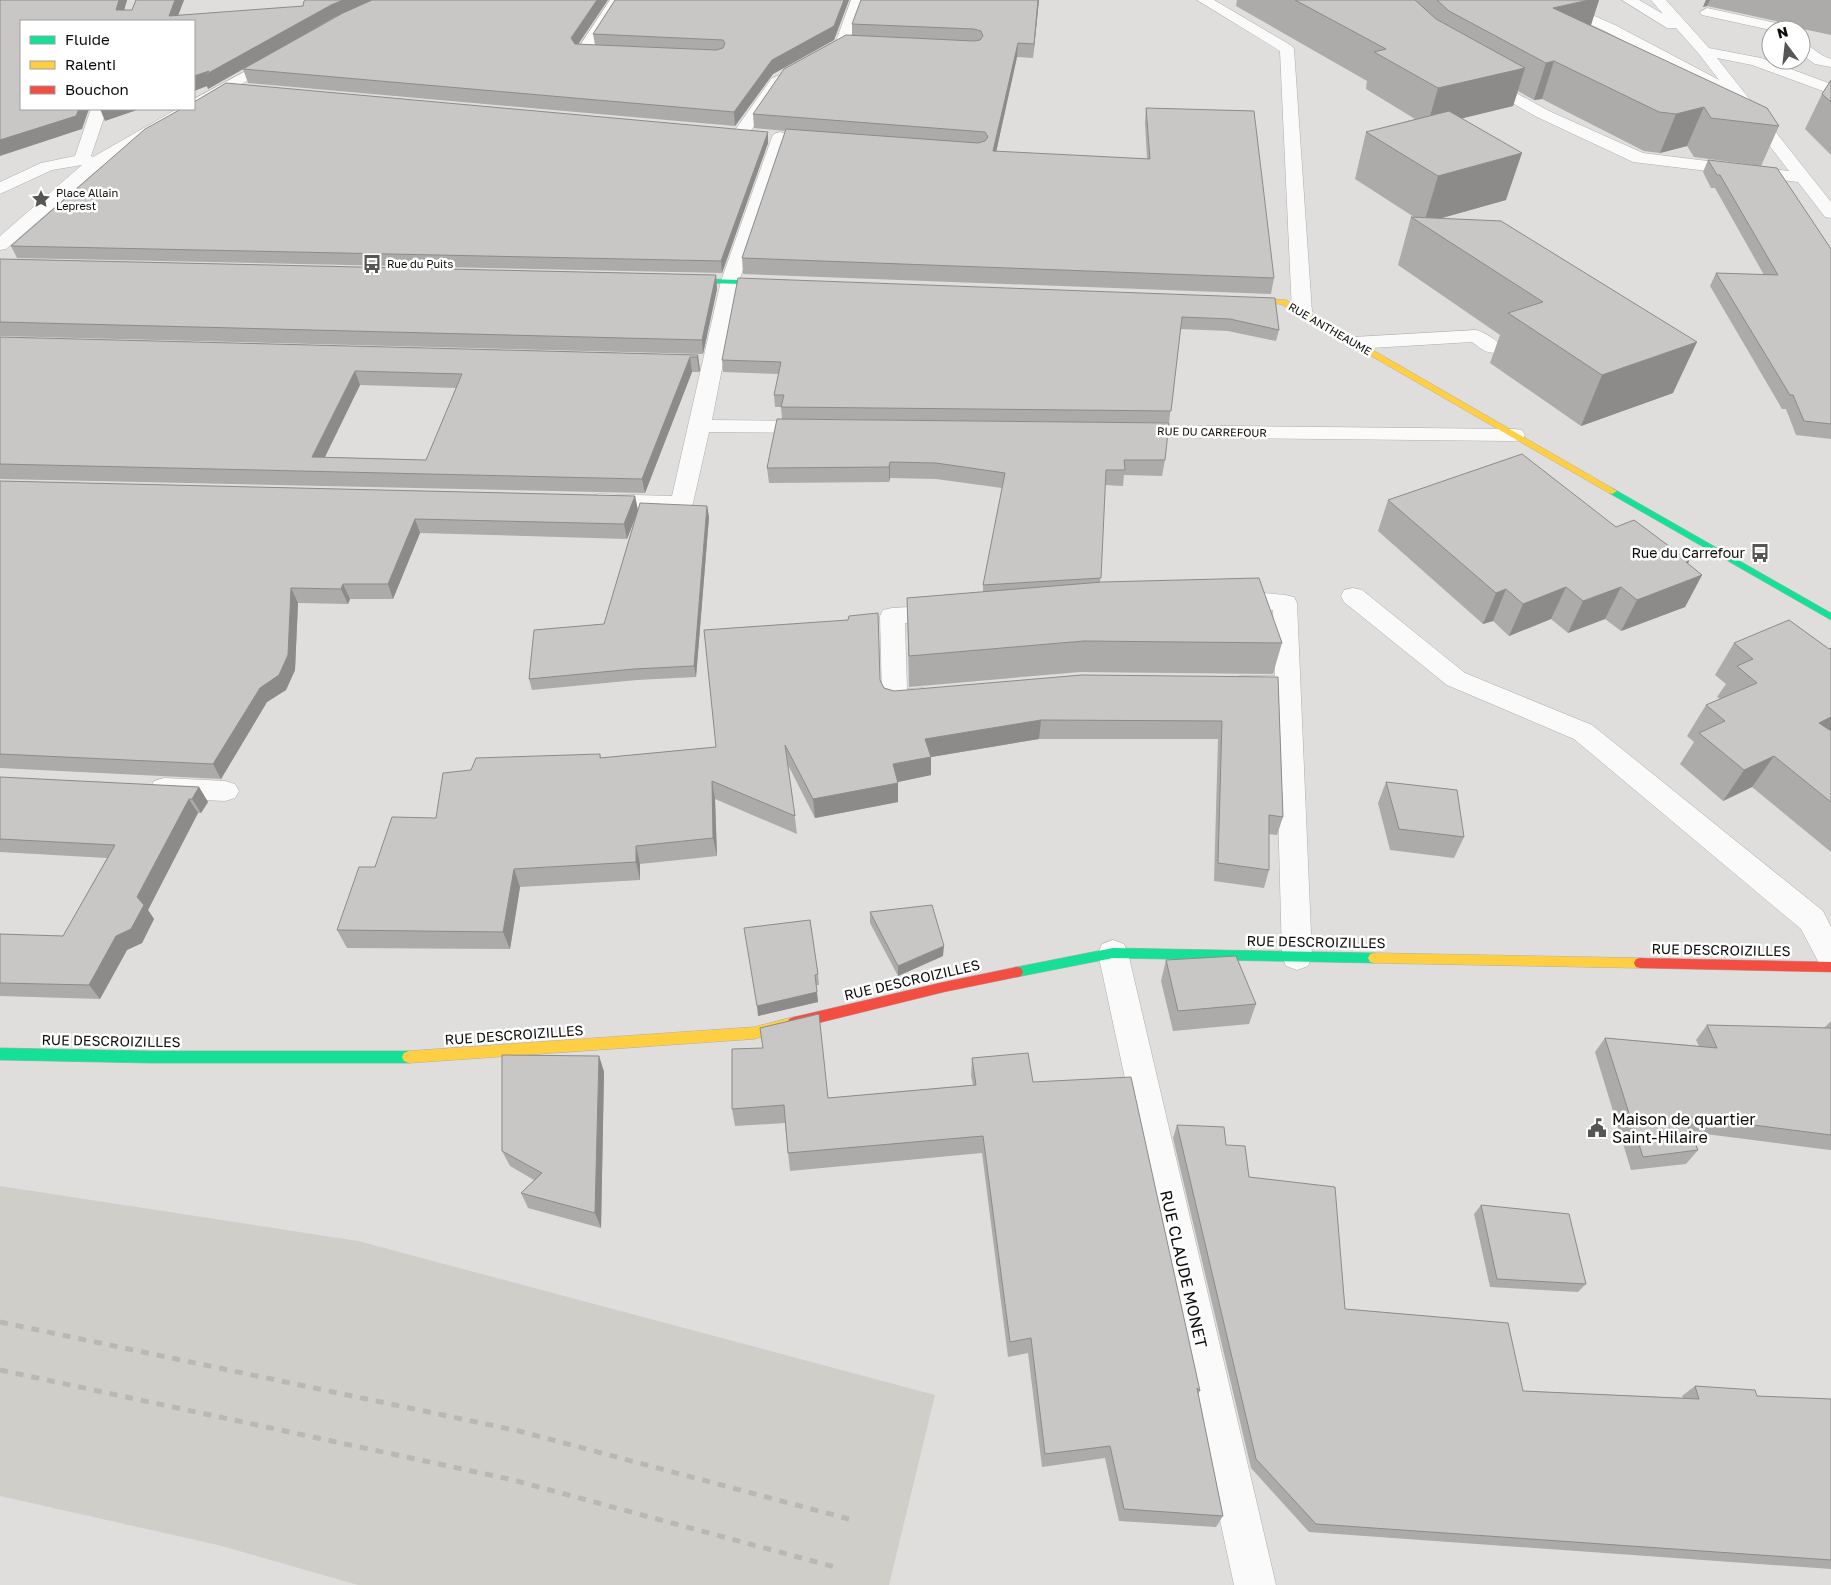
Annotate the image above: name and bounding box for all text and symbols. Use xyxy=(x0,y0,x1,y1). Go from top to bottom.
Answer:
legend xyxy=(20,20,195,110)
north arrow xyxy=(1761,20,1811,70)
text: N xyxy=(1775,22,1790,42)
text: Fluide xyxy=(65,30,110,48)
text: Ralenti xyxy=(65,55,116,73)
text: Bouchon xyxy=(65,80,129,98)
place label: Place Allain Leprest xyxy=(56,186,118,212)
place icon: Place Allain Leprest xyxy=(30,188,52,210)
bus stop icon: Rue du Puits xyxy=(361,253,383,275)
place label: Rue du Puits xyxy=(387,257,453,270)
street label: RUE ANTHEAUME xyxy=(1286,300,1374,358)
street label: RUE DU CARREFOUR xyxy=(1157,424,1267,439)
bus stop icon: Rue du Carrefour xyxy=(1749,542,1771,564)
place label: Rue du Carrefour xyxy=(1632,544,1746,561)
street label: RUE DESCROIZILLES xyxy=(1246,932,1386,951)
street label: RUE DESCROIZILLES xyxy=(1651,940,1791,959)
street label: RUE DESCROIZILLES xyxy=(842,956,982,1003)
street label: RUE DESCROIZILLES xyxy=(444,1021,584,1048)
street label: RUE DESCROIZILLES xyxy=(41,1031,181,1050)
place label: Maison de quartier Saint-Hilaire xyxy=(1612,1109,1755,1147)
public building icon: Maison de quartier Saint-Hilaire xyxy=(1586,1117,1608,1139)
street label: RUE CLAUDE MONET xyxy=(1156,1188,1212,1350)

